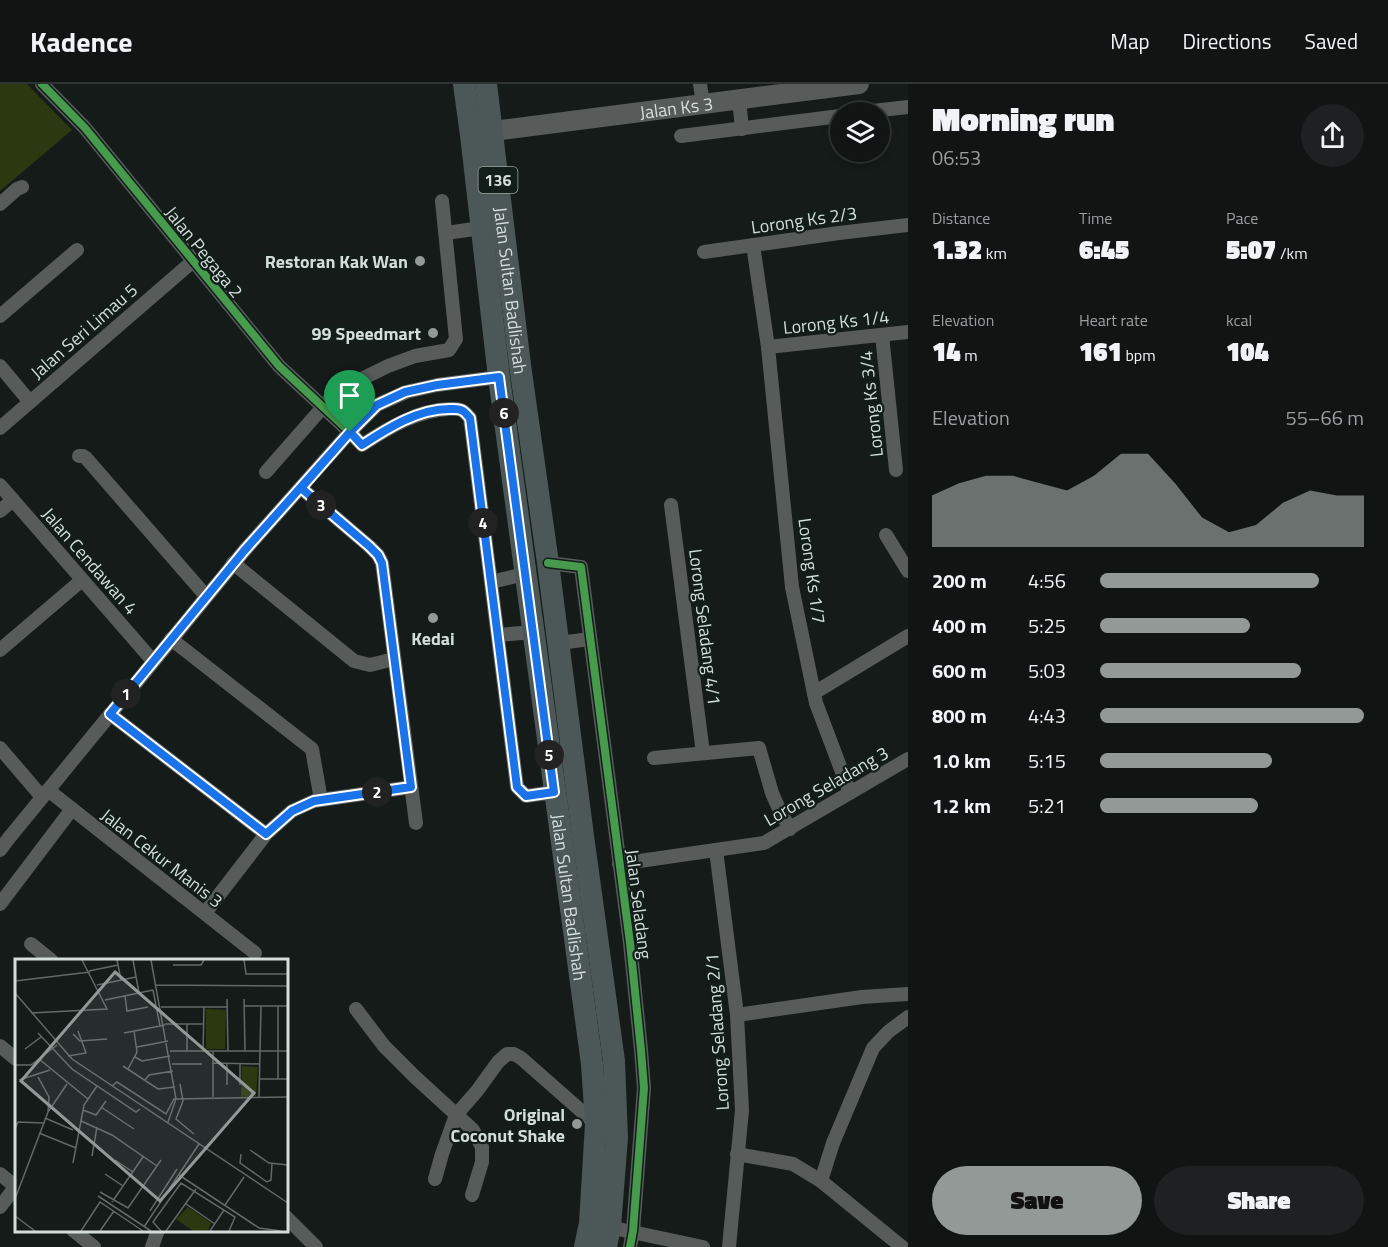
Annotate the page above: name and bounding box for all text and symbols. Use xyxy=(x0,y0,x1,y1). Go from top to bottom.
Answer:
text: Kadence xyxy=(30,20,133,63)
text: Map xyxy=(1110,25,1150,57)
text: Directions xyxy=(1183,25,1272,57)
text: Saved xyxy=(1305,25,1358,57)
street label: Jalan Ks 3 xyxy=(638,89,715,126)
text: Morning run xyxy=(932,94,1114,144)
map controls xyxy=(830,102,890,162)
button: layers xyxy=(830,102,890,162)
button: share xyxy=(1301,104,1364,167)
text: 06:53 xyxy=(932,142,981,173)
road number: 136 xyxy=(478,167,518,193)
street label: Lorong Ks 2/3 xyxy=(749,199,859,241)
street label: Jalan Pegaga 2 xyxy=(158,200,250,304)
street label: Jalan Sultan Badlishah xyxy=(487,205,535,376)
text: Distance xyxy=(932,206,990,230)
text: Time xyxy=(1079,206,1112,230)
text: Pace xyxy=(1226,206,1258,230)
text: 1.32 xyxy=(932,230,982,269)
text: 6:45 xyxy=(1079,230,1129,269)
text: 5:07 xyxy=(1226,230,1276,269)
text: km xyxy=(982,241,1007,265)
text: /km xyxy=(1276,241,1308,265)
place label: Restoran Kak Wan xyxy=(265,248,408,275)
marker: Restoran Kak Wan xyxy=(413,254,427,268)
street label: Jalan Seri Limau 5 xyxy=(24,277,144,385)
street label: Lorong Ks 1/4 xyxy=(782,303,890,341)
text: Elevation xyxy=(932,308,994,332)
text: Heart rate xyxy=(1079,308,1148,332)
text: kcal xyxy=(1226,308,1252,332)
place label: 99 Speedmart xyxy=(312,320,421,347)
marker: 99 Speedmart xyxy=(426,326,440,340)
text: 14 xyxy=(932,332,961,371)
text: 161 xyxy=(1079,332,1122,371)
text: 104 xyxy=(1226,332,1269,371)
text: m xyxy=(961,343,978,367)
text: bpm xyxy=(1122,343,1156,367)
street label: Lorong Ks 3/4 xyxy=(852,350,890,458)
pin xyxy=(324,370,375,432)
icon: arrive xyxy=(333,379,366,412)
pin: 6 xyxy=(489,398,519,428)
text: 6 xyxy=(500,401,508,425)
text: Elevation xyxy=(932,402,1010,433)
text: 55–66 m xyxy=(1285,402,1364,433)
pin: 3 xyxy=(306,490,336,520)
text: 3 xyxy=(317,493,325,517)
street label: Jalan Cendawan 4 xyxy=(36,501,144,621)
pin: 4 xyxy=(468,508,498,538)
text: 4 xyxy=(479,511,487,535)
street label: Lorong Ks 1/7 xyxy=(791,516,833,626)
street label: Lorong Seladang 4/1 xyxy=(682,547,728,707)
text: 200 m xyxy=(932,565,987,596)
text: 4:56 xyxy=(1028,565,1066,596)
text: 400 m xyxy=(932,610,987,641)
text: 5:25 xyxy=(1028,610,1066,641)
marker: Kedai xyxy=(426,611,440,625)
place label: Kedai xyxy=(411,625,455,652)
text: 600 m xyxy=(932,655,987,686)
text: 5:03 xyxy=(1028,655,1066,686)
pin: 1 xyxy=(111,679,141,709)
text: 1 xyxy=(122,682,130,706)
text: 800 m xyxy=(932,700,987,731)
text: 4:43 xyxy=(1028,700,1066,731)
street label: Lorong Seladang 3 xyxy=(759,739,893,833)
pin: 5 xyxy=(534,740,564,770)
text: 5 xyxy=(545,743,553,767)
text: 1.0 km xyxy=(932,745,991,776)
text: 5:15 xyxy=(1028,745,1066,776)
pin: 2 xyxy=(362,777,392,807)
text: 2 xyxy=(373,780,381,804)
text: 1.2 km xyxy=(932,790,991,821)
text: 5:21 xyxy=(1028,790,1066,821)
street label: Jalan Cekur Manis 3 xyxy=(95,802,229,914)
street label: Jalan Sultan Badlishah xyxy=(545,812,594,982)
street label: Jalan Seladang xyxy=(619,848,659,960)
street label: Lorong Seladang 2/1 xyxy=(698,953,736,1111)
inset map xyxy=(15,959,288,1232)
place label: Original Coconut Shake xyxy=(451,1101,565,1149)
marker: Original Coconut Shake xyxy=(570,1117,584,1131)
button: Save xyxy=(932,1166,1142,1235)
button: Share xyxy=(1154,1166,1364,1235)

